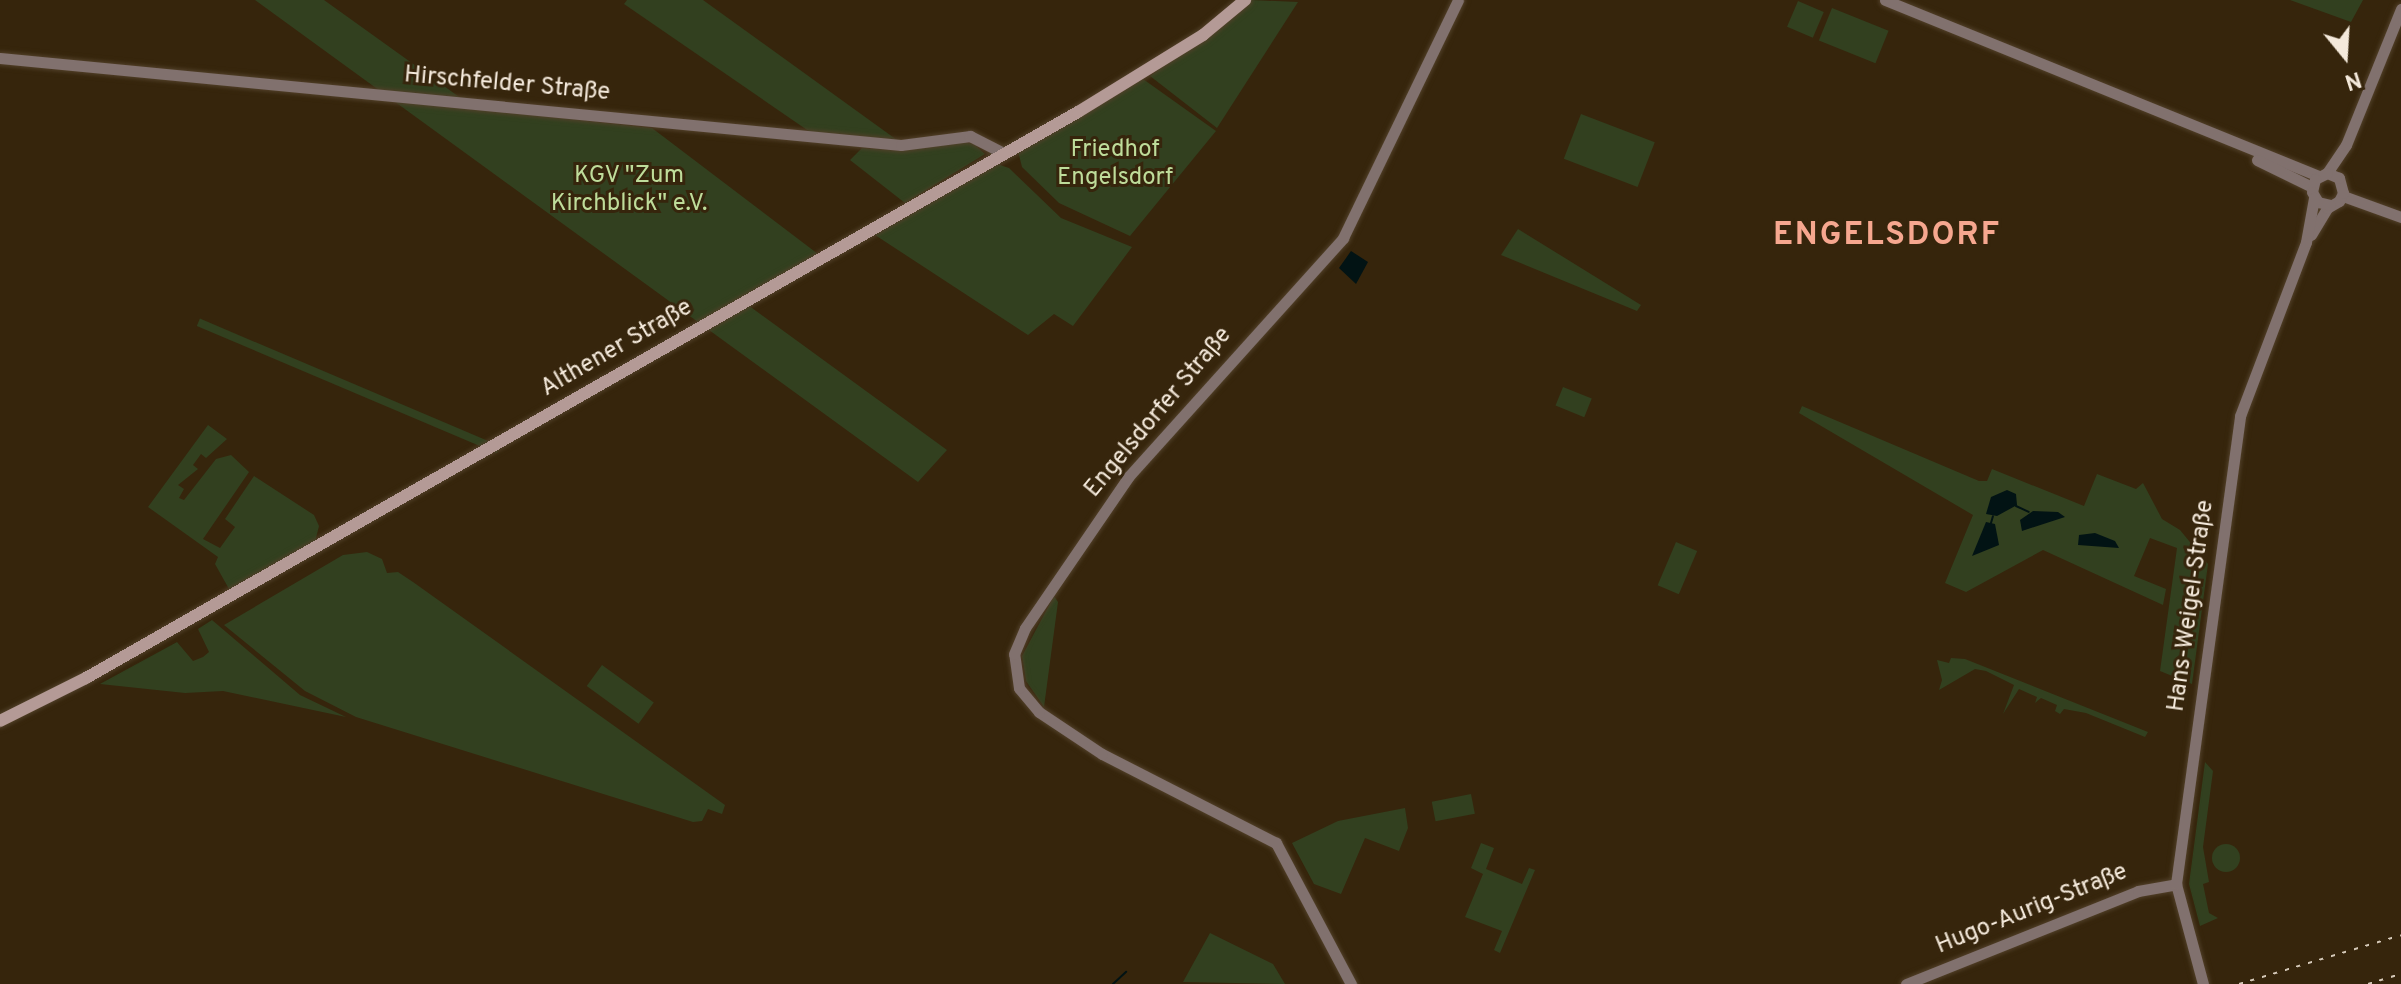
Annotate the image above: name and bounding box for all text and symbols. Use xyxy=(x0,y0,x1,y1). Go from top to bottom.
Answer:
north arrow xyxy=(2305,16,2385,96)
street label: Hirschfelder Straße xyxy=(403,62,611,108)
text: N xyxy=(2341,64,2364,95)
park label: Friedhof Engelsdorf xyxy=(1057,137,1173,193)
park label: KGV "Zum Kirchblick" e.V. xyxy=(551,163,707,219)
district label: ENGELSDORF xyxy=(1773,217,2001,255)
street label: Althener Straße xyxy=(536,294,698,404)
street label: Engelsdorfer Straße xyxy=(1079,322,1239,504)
street label: Hans-Weigel-Straße xyxy=(2163,498,2221,714)
street label: Hugo-Aurig-Straße xyxy=(1932,858,2132,962)

